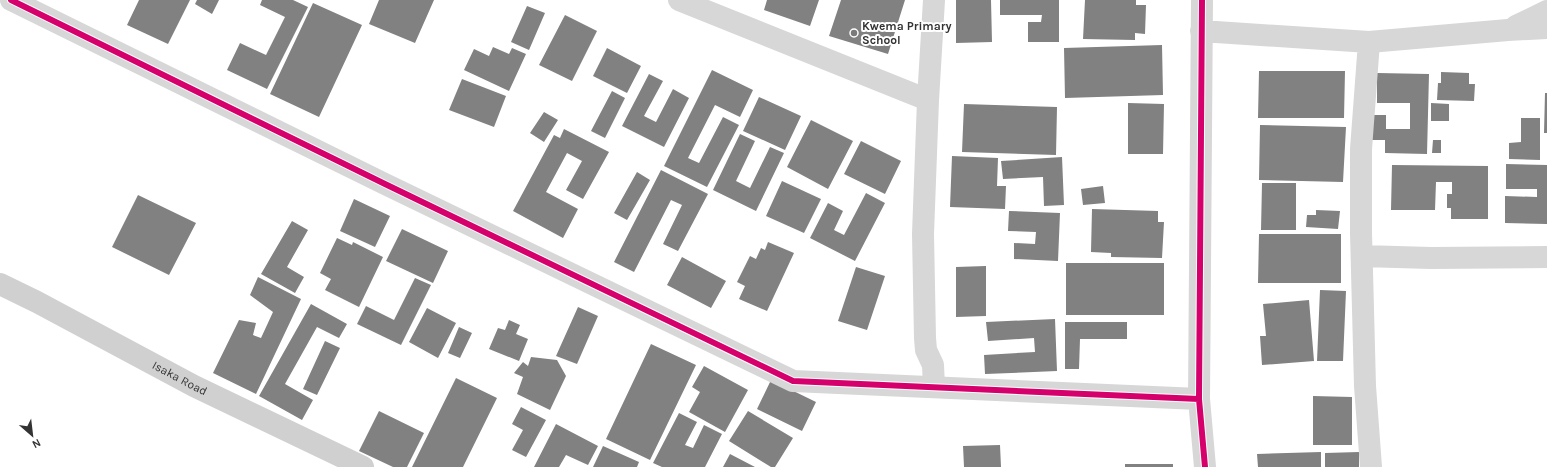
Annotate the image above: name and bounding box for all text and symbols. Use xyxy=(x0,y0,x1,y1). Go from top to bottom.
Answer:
place label: Kwema Primary School xyxy=(862,19,952,47)
marker: Kwema Primary School xyxy=(849,28,859,38)
street label: Isaka Road xyxy=(150,358,210,398)
north arrow xyxy=(12,415,52,455)
text: N xyxy=(30,436,43,451)

